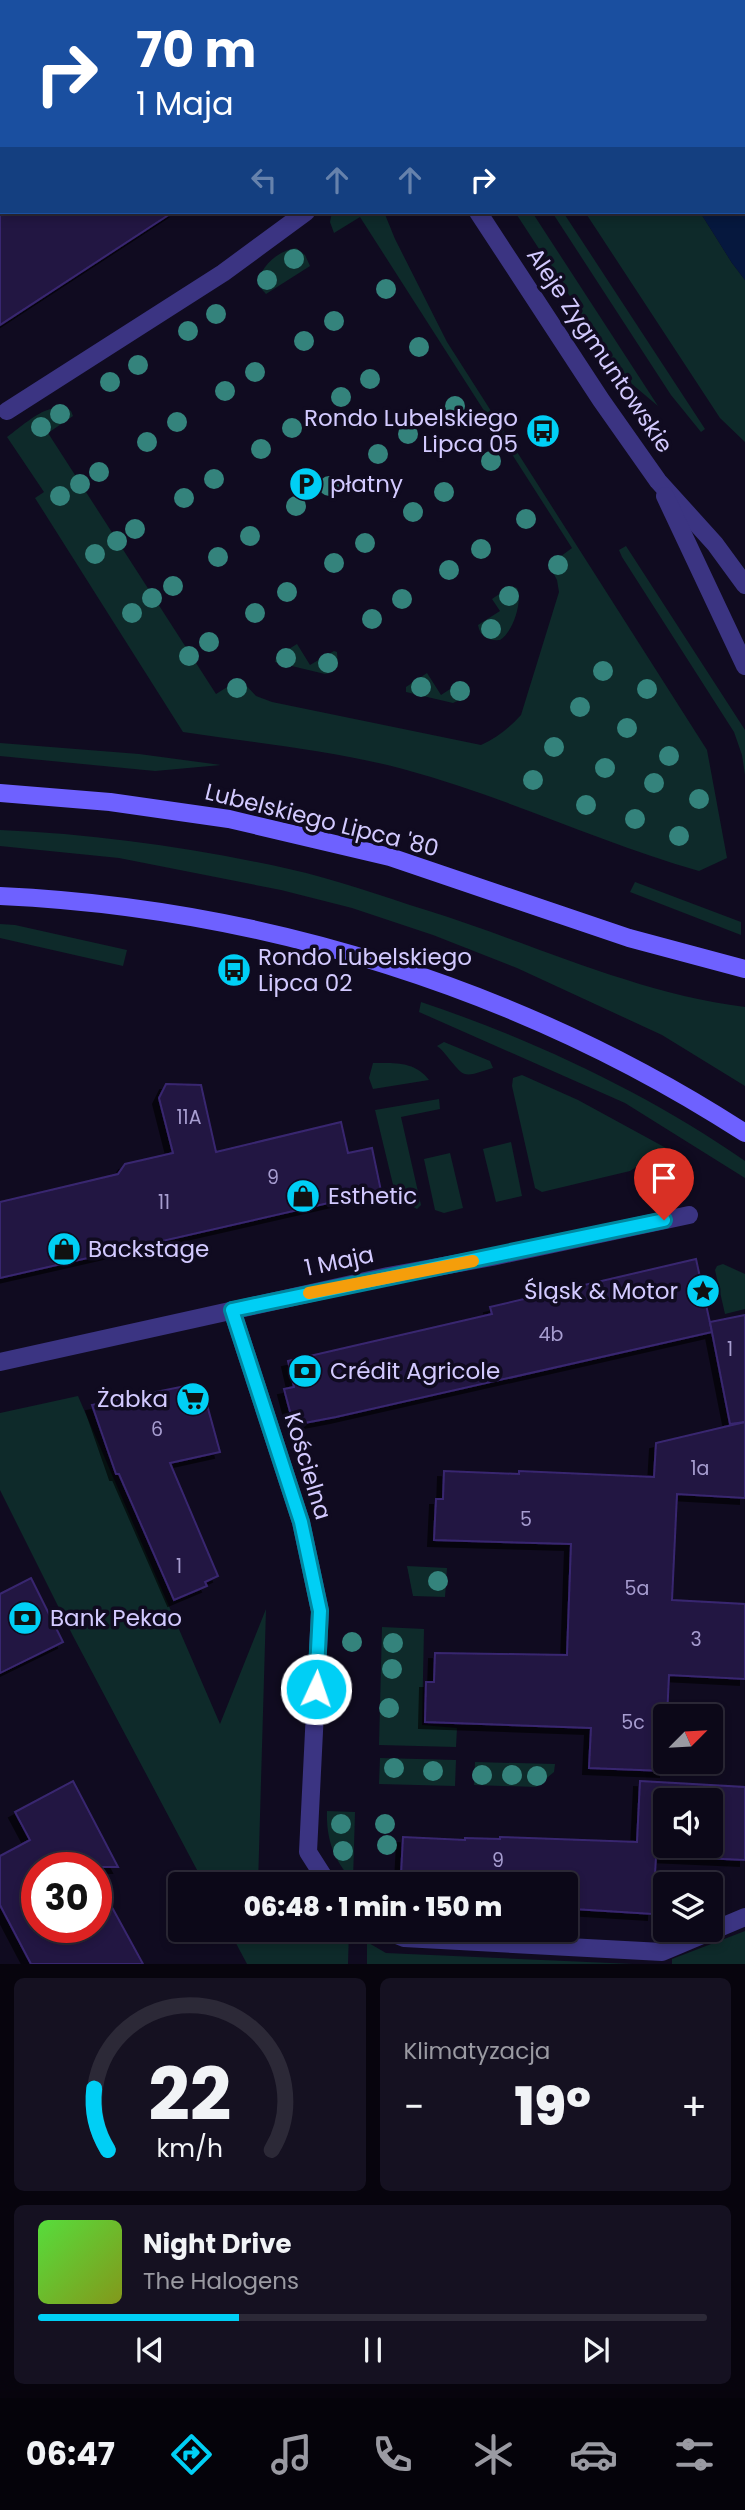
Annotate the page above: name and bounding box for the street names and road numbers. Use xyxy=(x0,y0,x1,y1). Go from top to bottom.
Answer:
street label: Aleje Zygmuntowskie xyxy=(519,241,681,459)
street label: Lubelskiego Lipca '80 xyxy=(202,775,442,865)
street label: 1 Maja xyxy=(301,1238,377,1284)
street label: Kościelna xyxy=(277,1409,339,1523)

